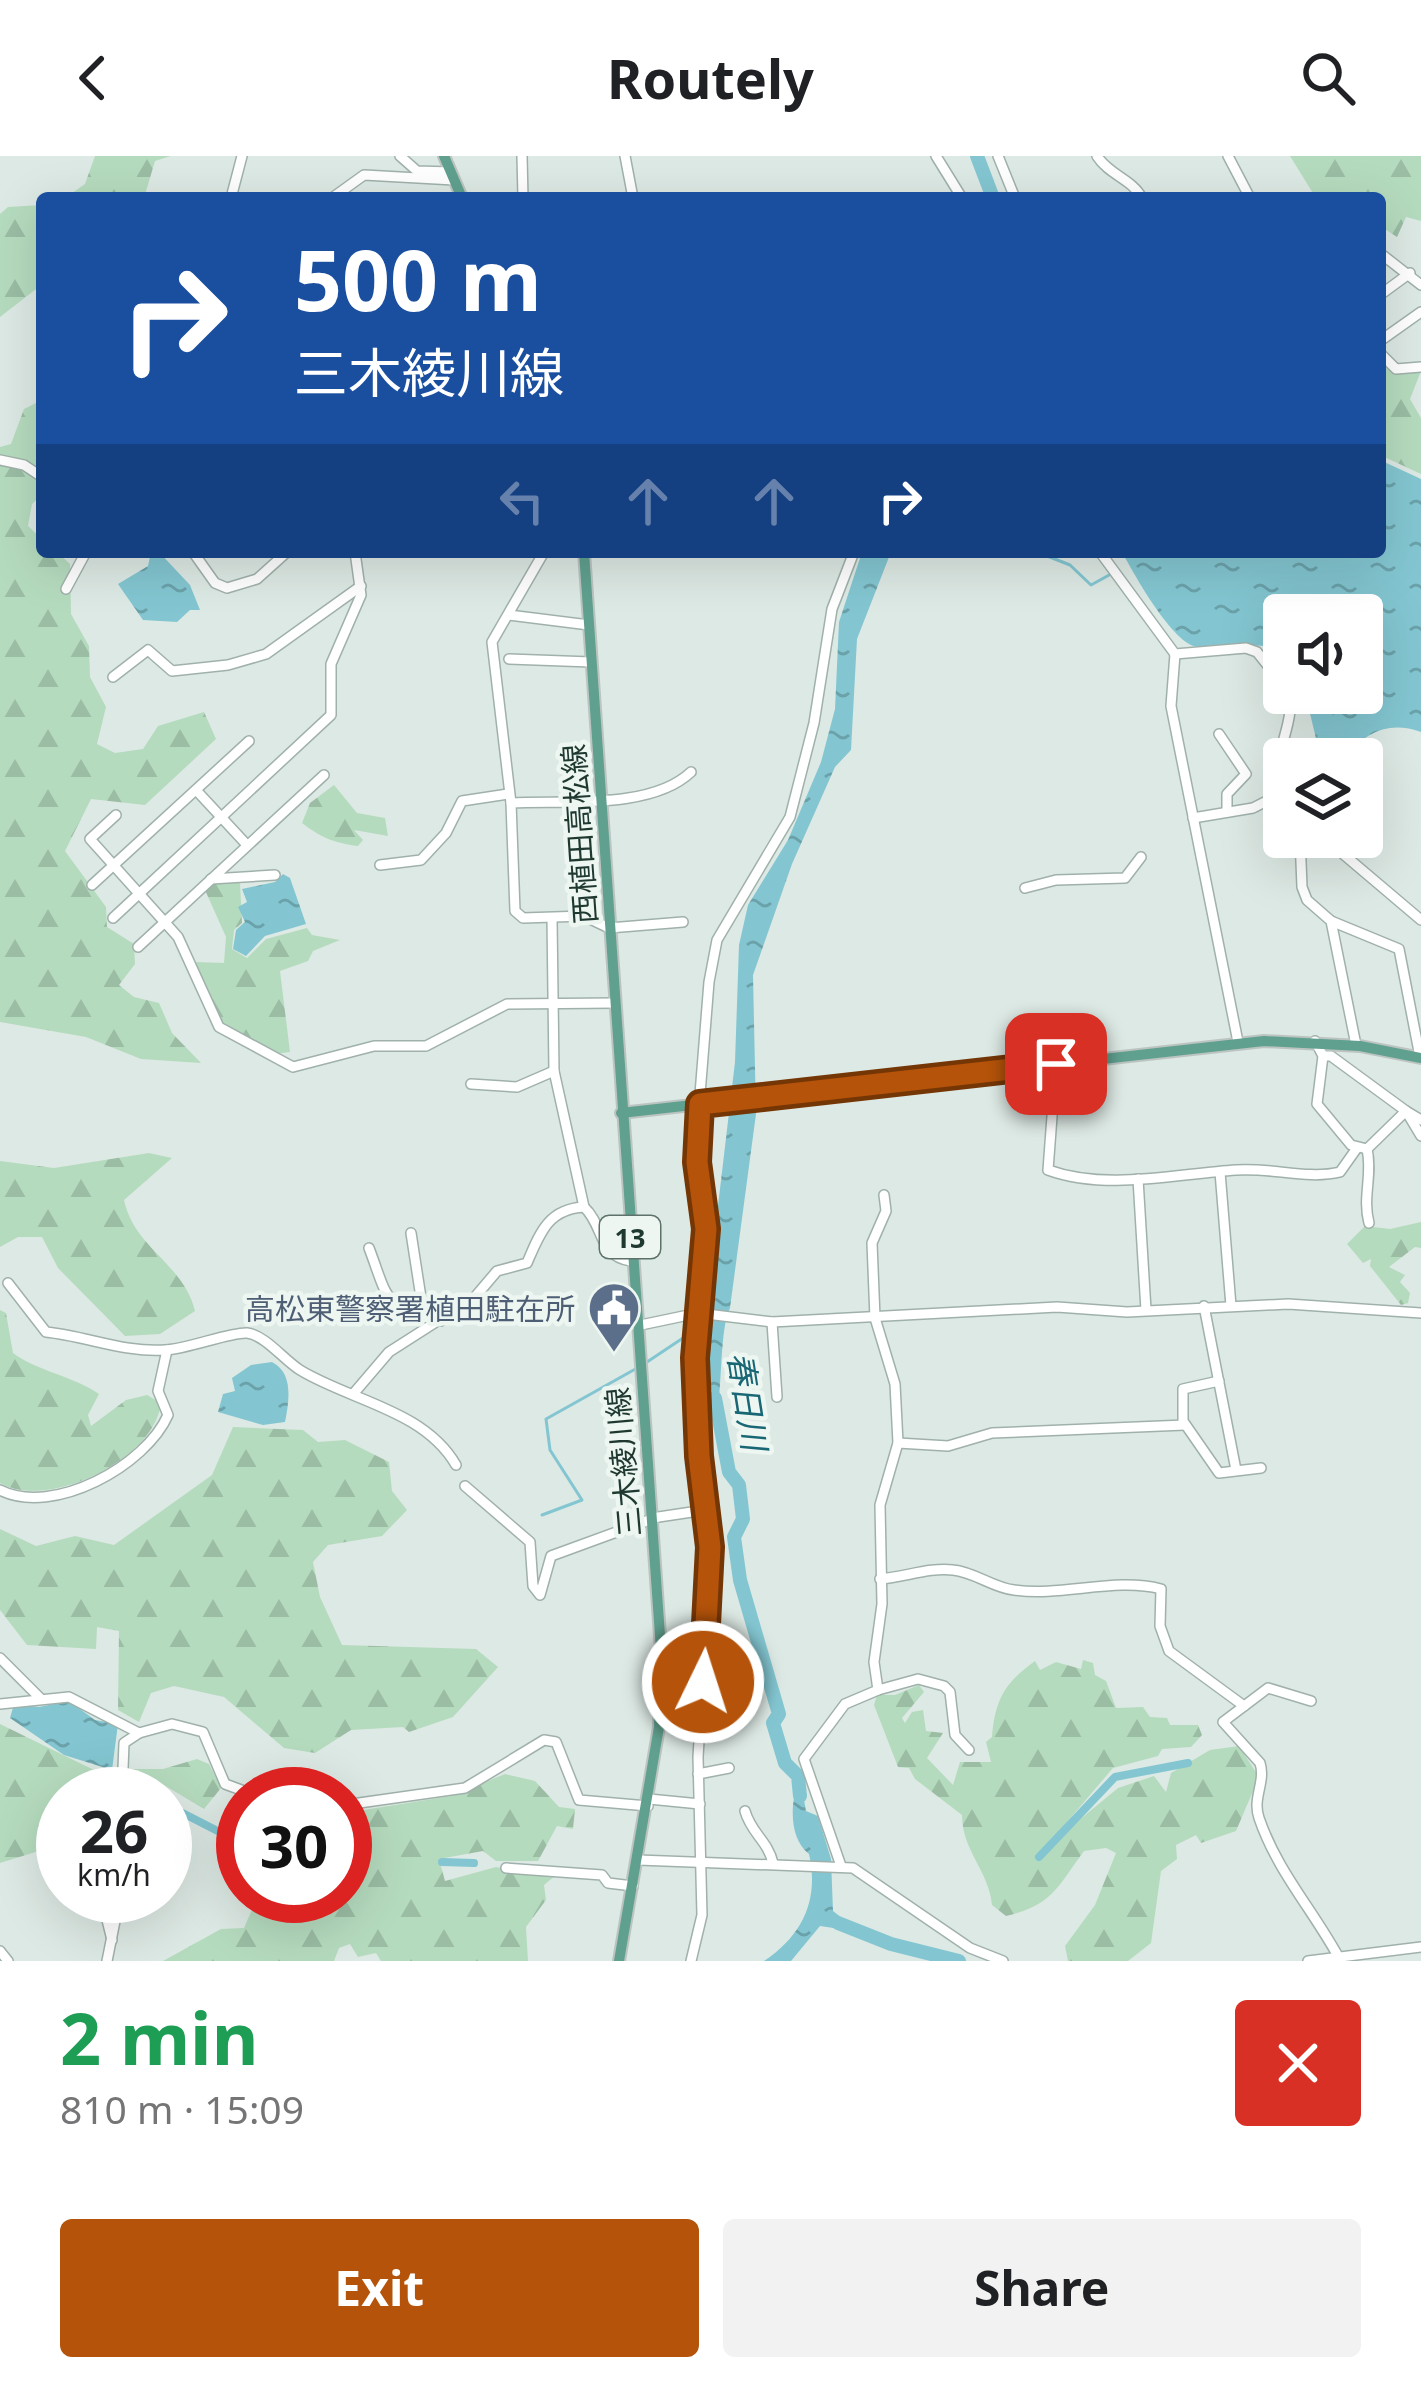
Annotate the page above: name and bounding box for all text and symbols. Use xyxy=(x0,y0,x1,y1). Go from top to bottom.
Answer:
text: Routely xyxy=(607,41,814,115)
icon: back xyxy=(60,45,126,111)
icon: search xyxy=(1295,45,1361,111)
text: 500 m xyxy=(294,221,542,336)
icon: right xyxy=(96,240,252,396)
text: 三木綾川線 xyxy=(294,335,564,409)
icon: left xyxy=(489,468,555,534)
icon: ahead xyxy=(615,468,681,534)
icon: ahead xyxy=(741,468,807,534)
icon: right xyxy=(867,468,933,534)
map controls xyxy=(1263,594,1383,858)
button: sound xyxy=(1263,594,1383,714)
button: layers xyxy=(1263,738,1383,858)
street label: 西植田高松線 xyxy=(552,743,606,925)
pin xyxy=(1005,1013,1107,1115)
icon: arrive xyxy=(1023,1031,1089,1097)
road number: 13 xyxy=(600,1216,660,1258)
public building icon: 高松東警察署植田駐在所 xyxy=(586,1280,642,1354)
place label: 高松東警察署植田駐在所 xyxy=(245,1288,575,1329)
water label: 春日川 xyxy=(718,1349,778,1456)
street label: 三木綾川線 xyxy=(596,1385,650,1539)
position arrow xyxy=(640,1619,766,1745)
speed limit sign: 30 xyxy=(216,1767,372,1923)
text: 26 xyxy=(80,1789,148,1871)
text: km/h xyxy=(77,1854,151,1895)
text: 2 min xyxy=(60,1988,258,2086)
button: close xyxy=(1235,2000,1361,2126)
text: 810 m · 15:09 xyxy=(60,2082,304,2135)
button: Exit xyxy=(60,2219,699,2357)
button: Share xyxy=(723,2219,1361,2357)

